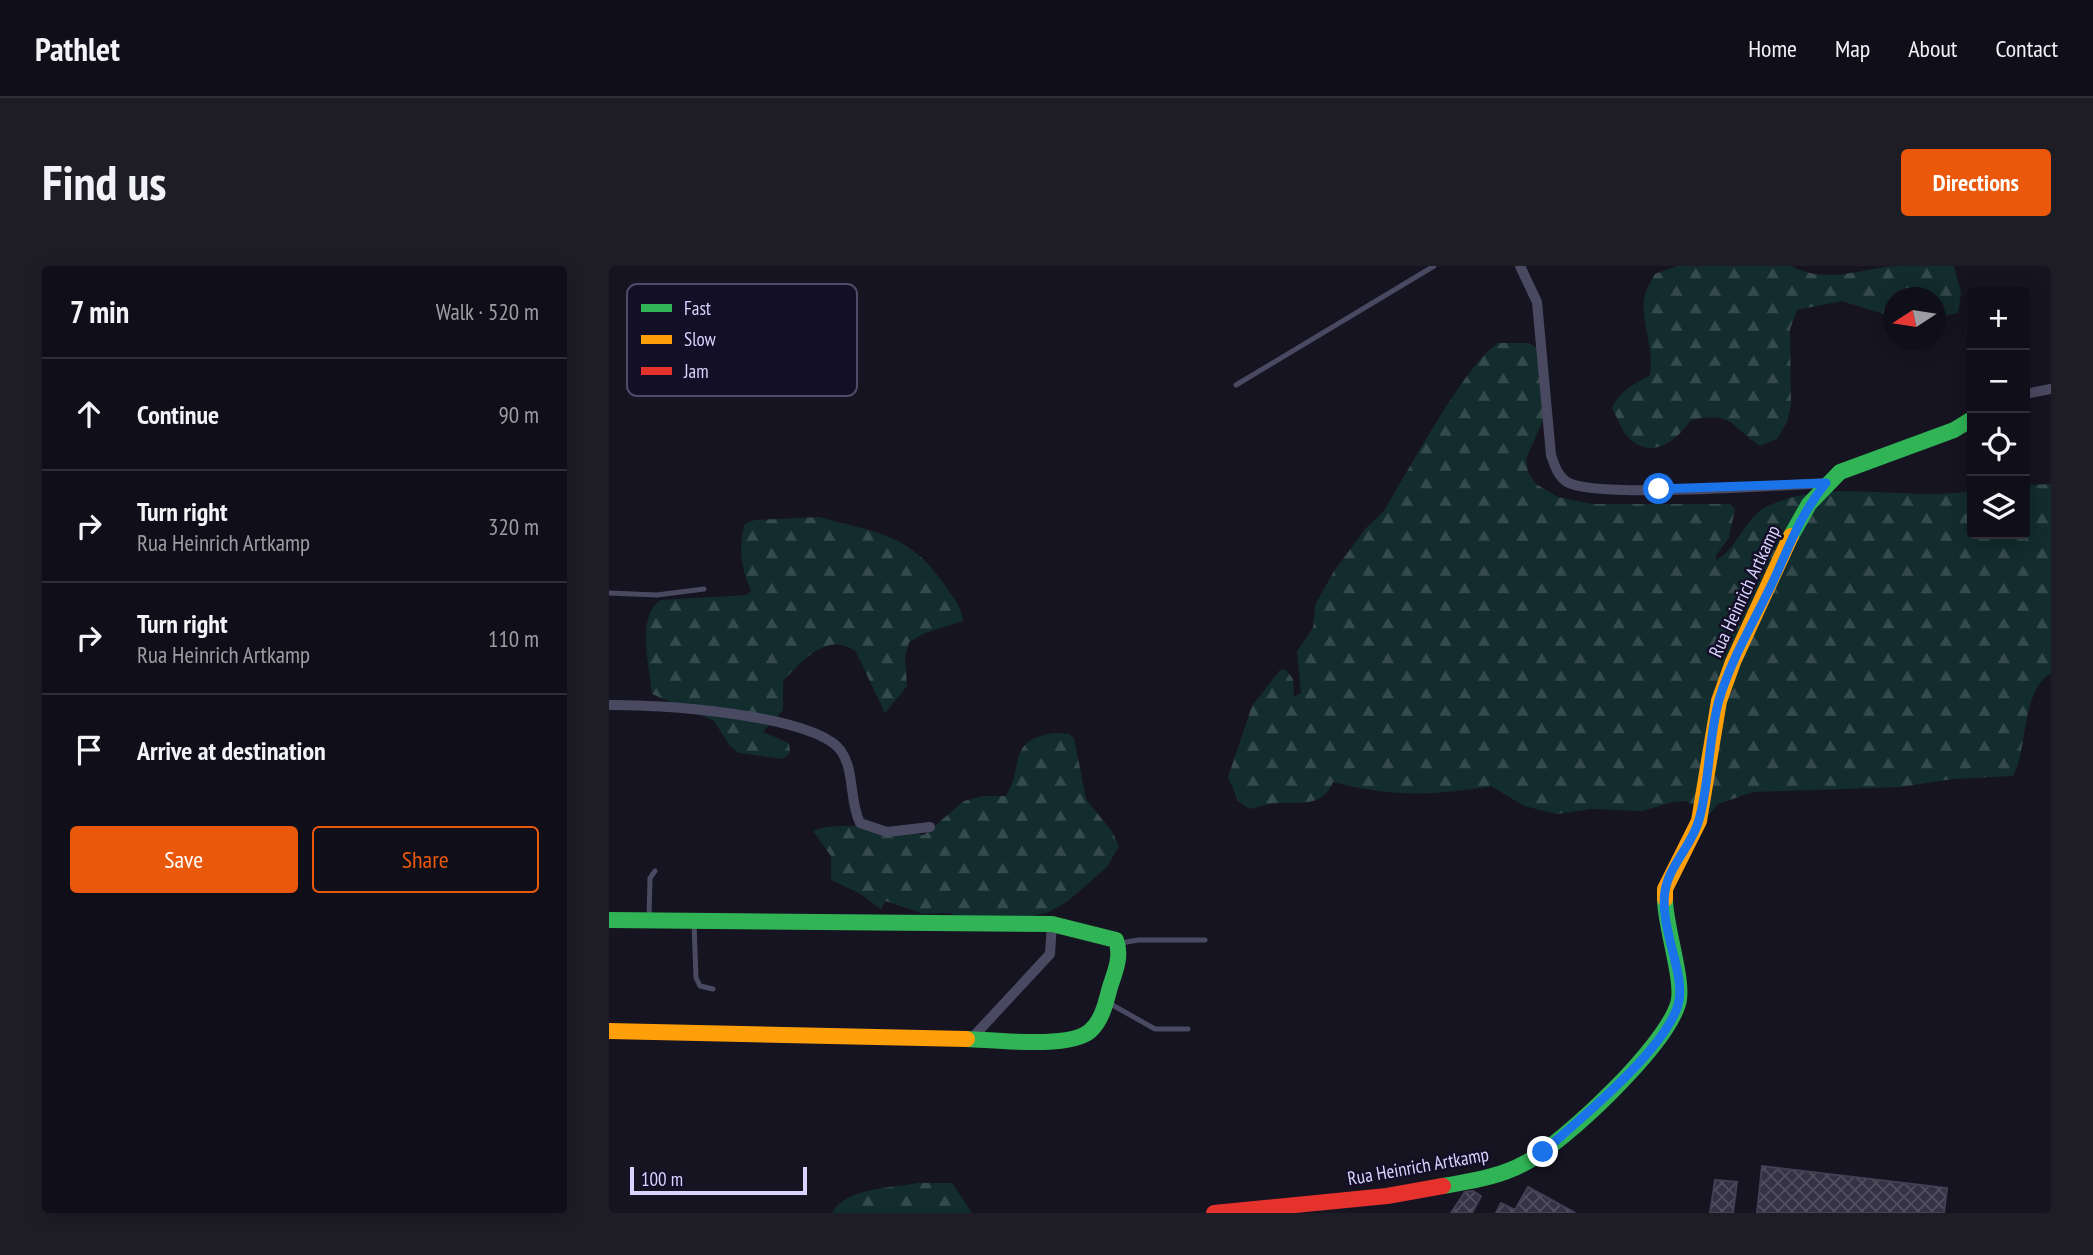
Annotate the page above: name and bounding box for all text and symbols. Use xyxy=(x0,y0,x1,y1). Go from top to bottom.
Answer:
text: Pathlet xyxy=(35,27,120,70)
text: Home xyxy=(1748,33,1797,64)
text: Map xyxy=(1835,33,1870,64)
text: About xyxy=(1908,33,1957,64)
text: Contact xyxy=(1995,33,2058,64)
button: Directions xyxy=(1901,149,2051,216)
text: Find us xyxy=(42,150,166,214)
legend xyxy=(627,284,857,396)
north arrow xyxy=(1883,287,1946,350)
map controls xyxy=(1967,287,2030,539)
button: + xyxy=(1967,287,2030,350)
text: 7 min xyxy=(70,292,129,331)
text: Fast xyxy=(684,296,712,320)
text: Walk · 520 m xyxy=(436,297,539,326)
text: Slow xyxy=(684,327,717,351)
button: − xyxy=(1967,350,2030,413)
text: Jam xyxy=(683,359,709,383)
icon: ahead xyxy=(70,395,108,433)
text: Continue xyxy=(137,398,219,431)
text: 90 m xyxy=(498,400,539,429)
button: locate xyxy=(1967,413,2030,476)
route start xyxy=(1643,473,1674,504)
button: layers xyxy=(1967,476,2030,539)
text: Turn right xyxy=(137,495,228,528)
icon: right xyxy=(70,507,108,545)
text: 320 m xyxy=(488,512,539,541)
street label: Rua Heinrich Artkamp xyxy=(1703,521,1785,661)
text: Rua Heinrich Artkamp xyxy=(137,528,310,557)
text: Turn right xyxy=(137,607,228,640)
icon: right xyxy=(70,619,108,657)
text: 110 m xyxy=(488,624,539,653)
text: Rua Heinrich Artkamp xyxy=(137,640,310,669)
icon: arrive xyxy=(70,731,108,769)
text: Arrive at destination xyxy=(137,734,326,767)
button: Save xyxy=(70,826,298,893)
button: Share xyxy=(312,826,539,893)
route end xyxy=(1527,1136,1558,1167)
street label: Rua Heinrich Artkamp xyxy=(1346,1142,1490,1190)
scale bar xyxy=(630,1164,807,1196)
text: 100 m xyxy=(641,1167,683,1191)

